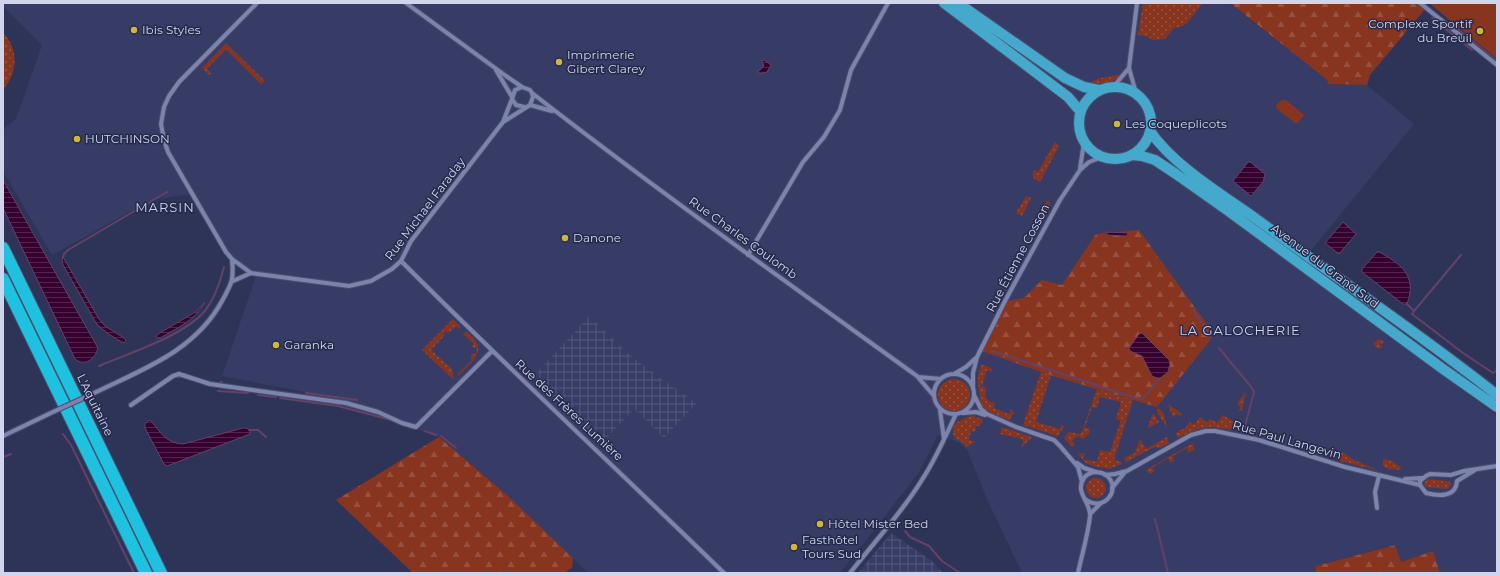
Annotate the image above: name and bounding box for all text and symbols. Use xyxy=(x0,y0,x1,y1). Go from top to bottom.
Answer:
place label: Complexe Sportif du Breuil xyxy=(1368,16,1473,45)
place label: Ibis Styles xyxy=(142,22,201,37)
marker: Ibis Styles xyxy=(129,25,139,35)
marker: Complexe Sportif du Breuil xyxy=(1475,26,1485,36)
place label: Imprimerie Gibert Clarey xyxy=(567,47,646,76)
marker: Imprimerie Gibert Clarey xyxy=(554,57,564,67)
place label: Les Coqueplicots xyxy=(1125,116,1227,131)
marker: Les Coqueplicots xyxy=(1112,119,1122,129)
place label: HUTCHINSON xyxy=(85,131,170,146)
marker: HUTCHINSON xyxy=(72,134,82,144)
street label: Rue Michael Faraday xyxy=(381,154,468,263)
street label: Rue Charles Coulomb xyxy=(686,193,800,282)
district label: MARSIN xyxy=(135,199,195,215)
street label: Rue Étienne Cosson xyxy=(983,201,1052,314)
street label: Avenue du Grand Sud xyxy=(1268,220,1382,311)
place label: Danone xyxy=(573,230,621,245)
marker: Danone xyxy=(560,233,570,243)
district label: LA GALOCHERIE xyxy=(1179,322,1301,338)
place label: Garanka xyxy=(284,337,334,352)
marker: Garanka xyxy=(271,340,281,350)
street label: Rue des Frères Lumière xyxy=(512,356,626,464)
street label: L'Aquitaine xyxy=(74,371,117,438)
street label: Rue Paul Langevin xyxy=(1231,417,1343,462)
place label: Hôtel Mister Bed xyxy=(828,516,928,531)
marker: Hôtel Mister Bed xyxy=(815,519,825,529)
place label: Fasthôtel Tours Sud xyxy=(802,532,861,561)
marker: Fasthôtel Tours Sud xyxy=(789,542,799,552)

